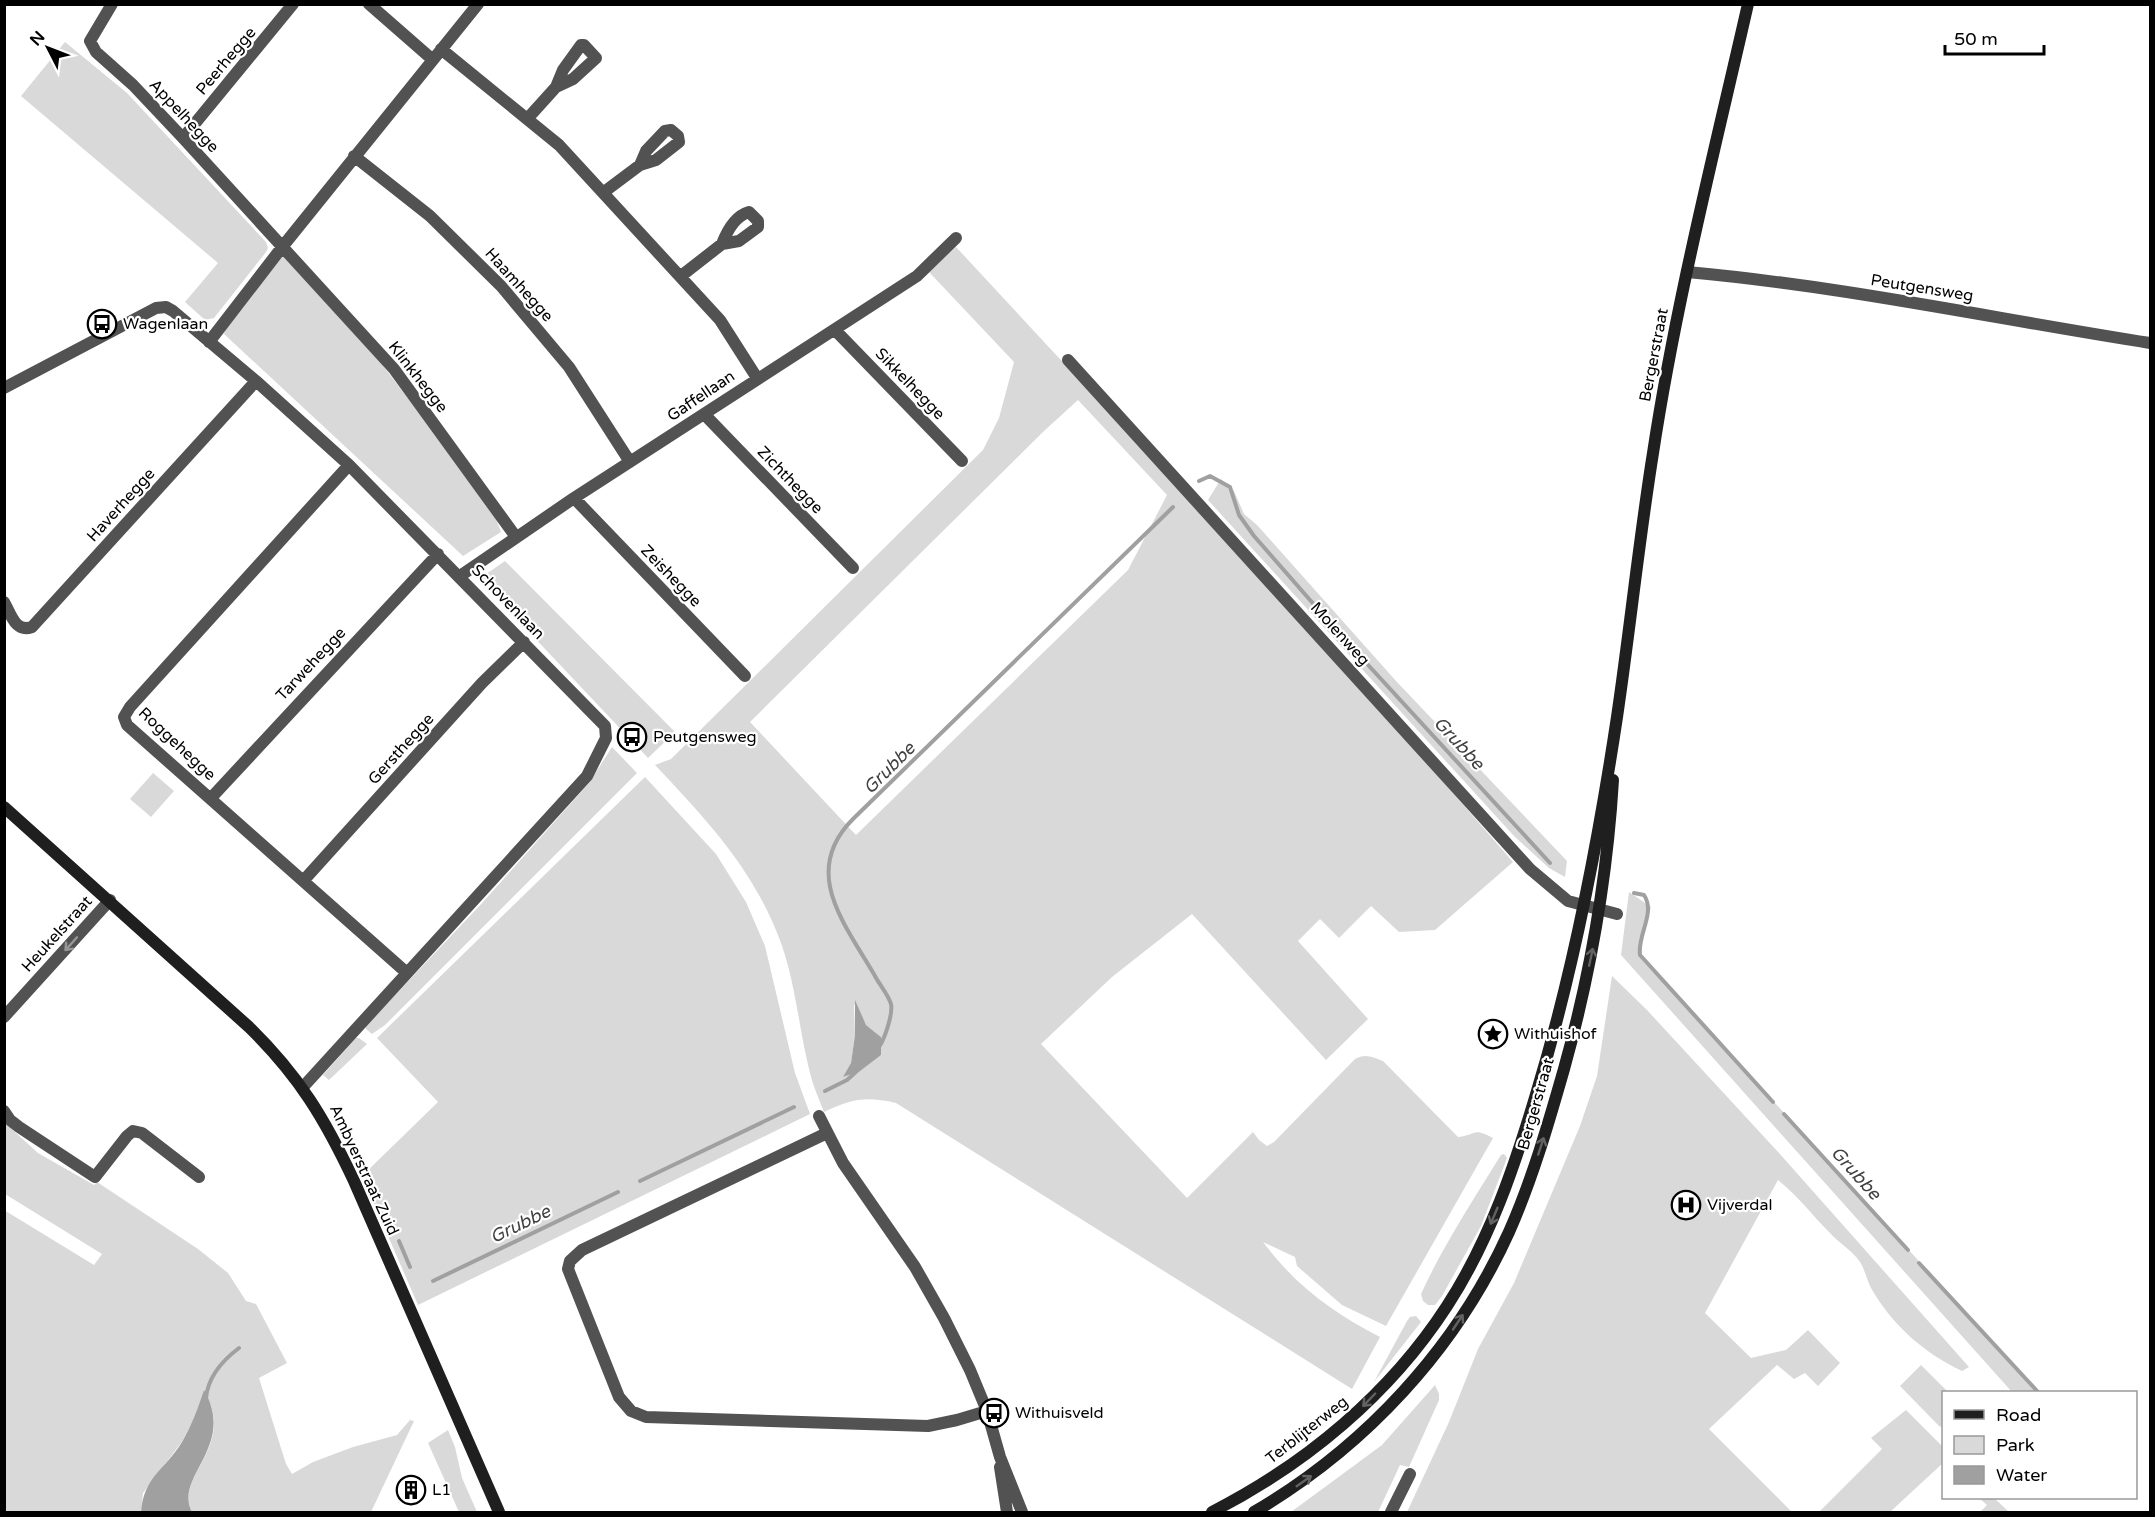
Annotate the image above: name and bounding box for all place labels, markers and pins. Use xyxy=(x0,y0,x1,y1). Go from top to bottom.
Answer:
bus stop icon: Wagenlaan xyxy=(86,308,118,340)
place label: Wagenlaan xyxy=(123,314,208,334)
bus stop icon: Peutgensweg xyxy=(616,721,648,753)
place label: Peutgensweg xyxy=(653,727,757,747)
place icon: Withuishof xyxy=(1477,1018,1509,1050)
place label: Withuishof xyxy=(1514,1024,1598,1044)
hospital icon: Vijverdal xyxy=(1670,1189,1702,1221)
place label: Vijverdal xyxy=(1707,1195,1772,1215)
bus stop icon: Withuisveld xyxy=(978,1397,1010,1429)
place label: Withuisveld xyxy=(1015,1403,1104,1423)
building icon: L1 xyxy=(395,1474,427,1506)
place label: L1 xyxy=(432,1480,451,1500)

